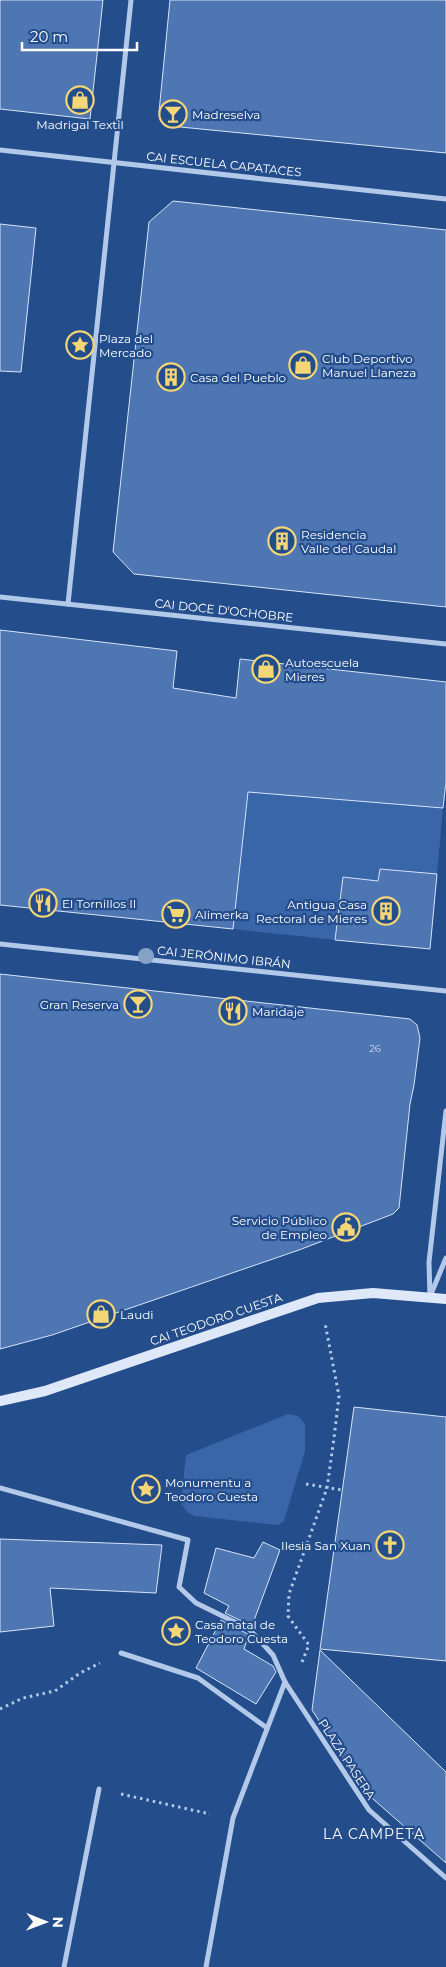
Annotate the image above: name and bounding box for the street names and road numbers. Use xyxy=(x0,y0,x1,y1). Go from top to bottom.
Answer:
street label: CAI ESCUELA CAPATACES xyxy=(146,148,302,180)
street label: CAI DOCE D'OCHOBRE xyxy=(154,595,294,625)
street label: CAI JERÓNIMO IBRÁN xyxy=(156,943,292,971)
street label: CAI TEODORO CUESTA xyxy=(148,1289,284,1349)
street label: PLAZA PASERA xyxy=(315,1716,379,1802)

